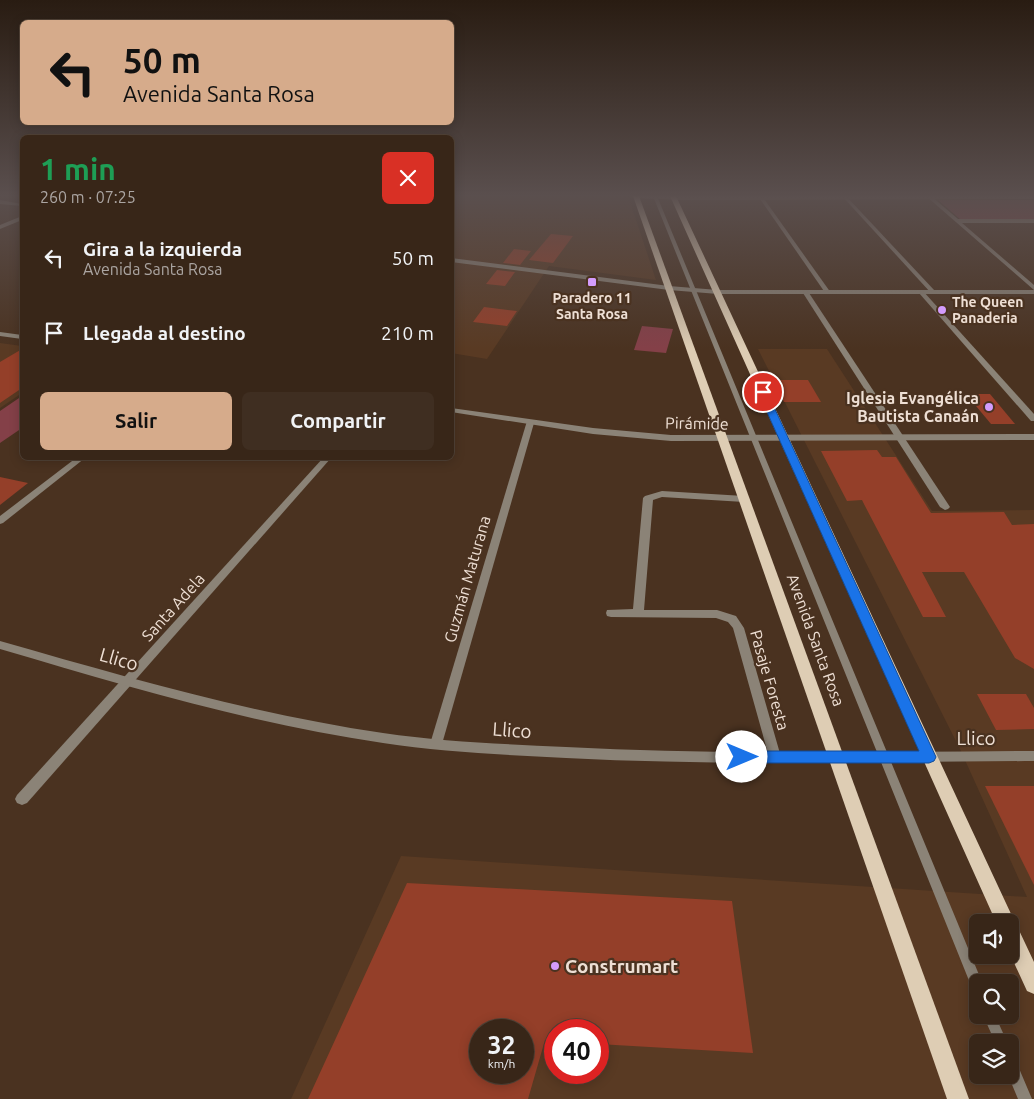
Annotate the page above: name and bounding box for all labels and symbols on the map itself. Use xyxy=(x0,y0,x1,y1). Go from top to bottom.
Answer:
marker: Paradero 11 Santa Rosa xyxy=(586,276,598,288)
place label: Paradero 11 Santa Rosa xyxy=(552,290,632,322)
place label: The Queen Panaderia xyxy=(952,294,1024,326)
marker: The Queen Panaderia xyxy=(936,304,948,316)
pin xyxy=(742,371,784,413)
place label: Iglesia Evangélica Bautista Canaán xyxy=(846,389,979,425)
marker: Iglesia Evangélica Bautista Canaán xyxy=(983,401,995,413)
street label: Pirámide xyxy=(665,413,729,433)
street label: Guzmán Maturana xyxy=(440,513,494,645)
street label: Santa Adela xyxy=(138,569,208,645)
street label: Avenida Santa Rosa xyxy=(784,571,848,709)
street label: Pasaje Foresta xyxy=(747,628,793,732)
street label: Llico xyxy=(97,643,141,675)
street label: Llico xyxy=(492,718,532,742)
street label: Llico xyxy=(956,727,996,749)
position arrow xyxy=(715,730,767,782)
place label: Construmart xyxy=(565,955,678,977)
marker: Construmart xyxy=(549,960,561,972)
speed limit sign: 40 xyxy=(544,1019,609,1084)

